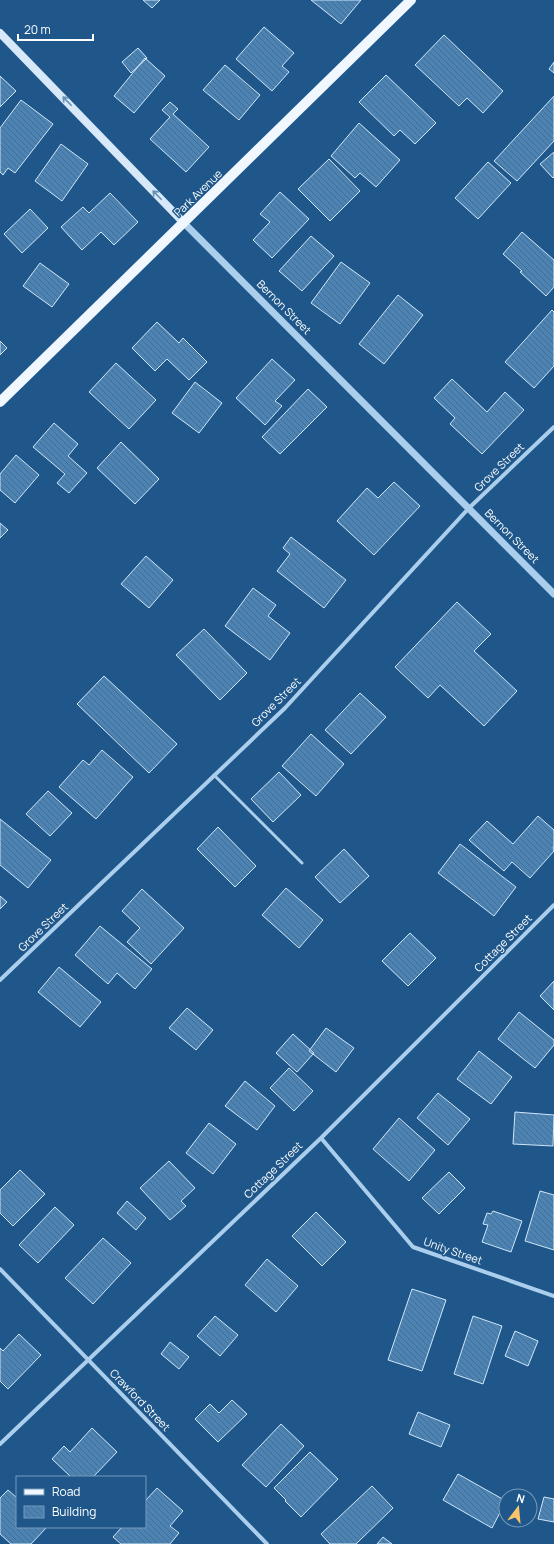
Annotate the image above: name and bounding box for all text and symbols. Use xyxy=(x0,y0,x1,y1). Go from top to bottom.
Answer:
scale bar xyxy=(18,16,93,42)
text: 20 m xyxy=(24,21,51,38)
one-way arrow xyxy=(62,96,72,106)
street label: Park Avenue xyxy=(170,165,225,219)
one-way arrow xyxy=(152,190,162,200)
street label: Bernon Street xyxy=(254,276,315,337)
street label: Grove Street xyxy=(470,439,527,494)
street label: Bernon Street xyxy=(482,505,543,566)
street label: Grove Street xyxy=(248,674,304,730)
street label: Grove Street xyxy=(14,899,71,954)
street label: Cottage Street xyxy=(470,910,535,975)
street label: Cottage Street xyxy=(240,1138,305,1201)
street label: Unity Street xyxy=(422,1233,485,1268)
street label: Crawford Street xyxy=(107,1365,174,1434)
legend xyxy=(16,1476,146,1528)
text: Road xyxy=(52,1483,80,1500)
north arrow xyxy=(498,1488,538,1528)
text: N xyxy=(515,1490,527,1506)
text: Building xyxy=(52,1503,96,1520)

